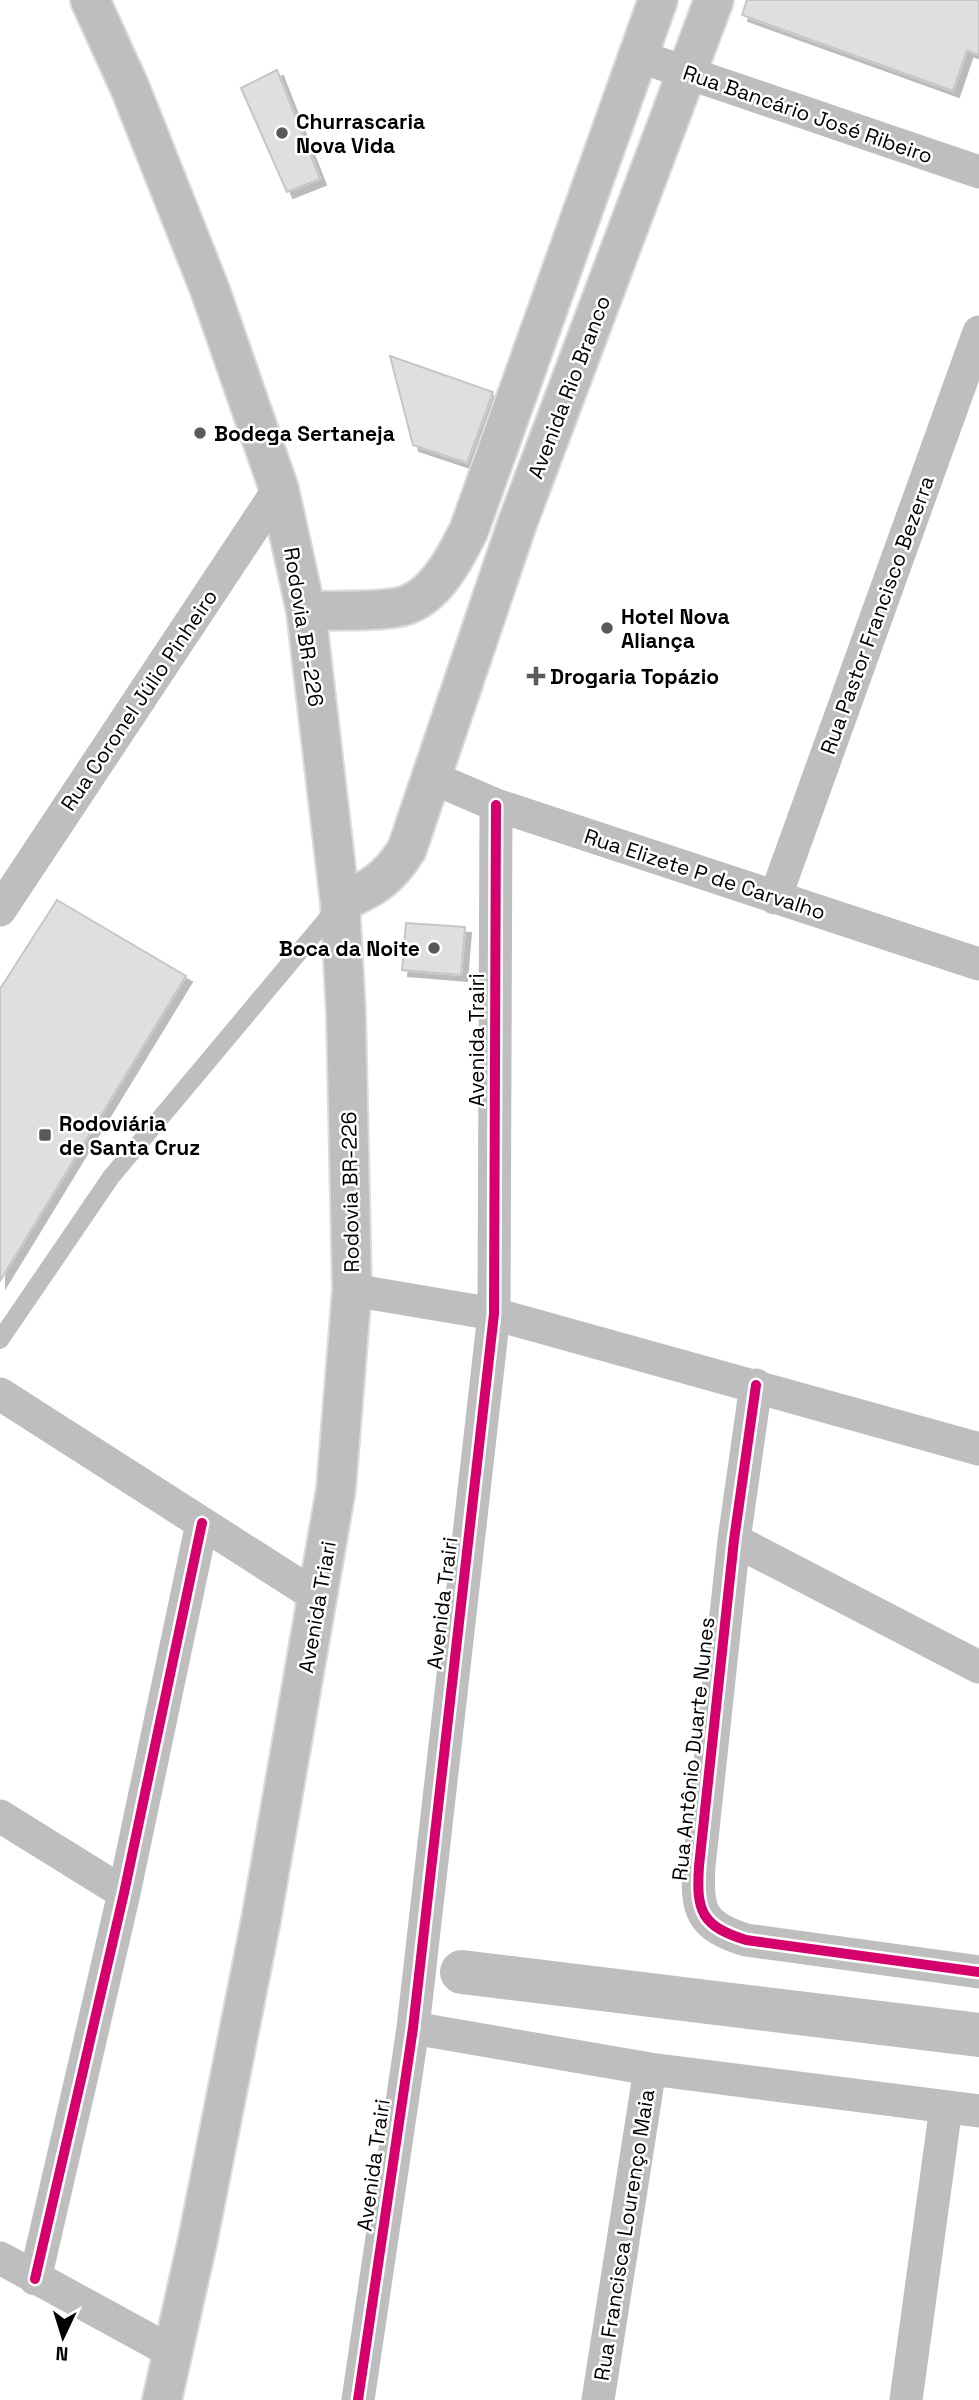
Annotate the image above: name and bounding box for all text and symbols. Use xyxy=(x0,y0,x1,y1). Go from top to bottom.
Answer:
street label: Rua Bancário José Ribeiro xyxy=(680,59,936,169)
place label: Churrascaria Nova Vida xyxy=(296,108,425,159)
marker: Churrascaria Nova Vida xyxy=(274,125,290,141)
street label: Avenida Rio Branco xyxy=(522,292,616,482)
place label: Bodega Sertaneja xyxy=(214,420,395,447)
marker: Bodega Sertaneja xyxy=(192,425,208,441)
street label: Rua Pastor Francisco Bezerra xyxy=(814,472,940,758)
street label: Rodovia BR-226 xyxy=(278,545,330,709)
street label: Rua Coronel Júlio Pinheiro xyxy=(55,584,223,816)
place label: Hotel Nova Aliança xyxy=(621,603,730,654)
marker: Hotel Nova Aliança xyxy=(599,620,615,636)
place label: Drogaria Topázio xyxy=(550,663,719,690)
marker: Drogaria Topázio xyxy=(528,668,544,684)
street label: Rua Elizete P de Carvalho xyxy=(581,822,829,926)
place label: Boca da Noite xyxy=(279,935,420,962)
marker: Boca da Noite xyxy=(426,940,442,956)
street label: Avenida Trairi xyxy=(463,973,490,1107)
place label: Rodoviária de Santa Cruz xyxy=(59,1110,200,1161)
street label: Rodovia BR-226 xyxy=(335,1111,365,1273)
marker: Rodoviária de Santa Cruz xyxy=(37,1127,53,1143)
street label: Avenida Trairi xyxy=(420,1535,464,1671)
street label: Avenida Triari xyxy=(292,1539,342,1675)
street label: Rua Antônio Duarte Nunes xyxy=(666,1616,720,1882)
street label: Rua Francisca Lourenço Maia xyxy=(588,2087,660,2383)
street label: Avenida Trairi xyxy=(350,2097,396,2233)
north arrow xyxy=(28,2302,98,2372)
text: N xyxy=(55,2341,69,2366)

